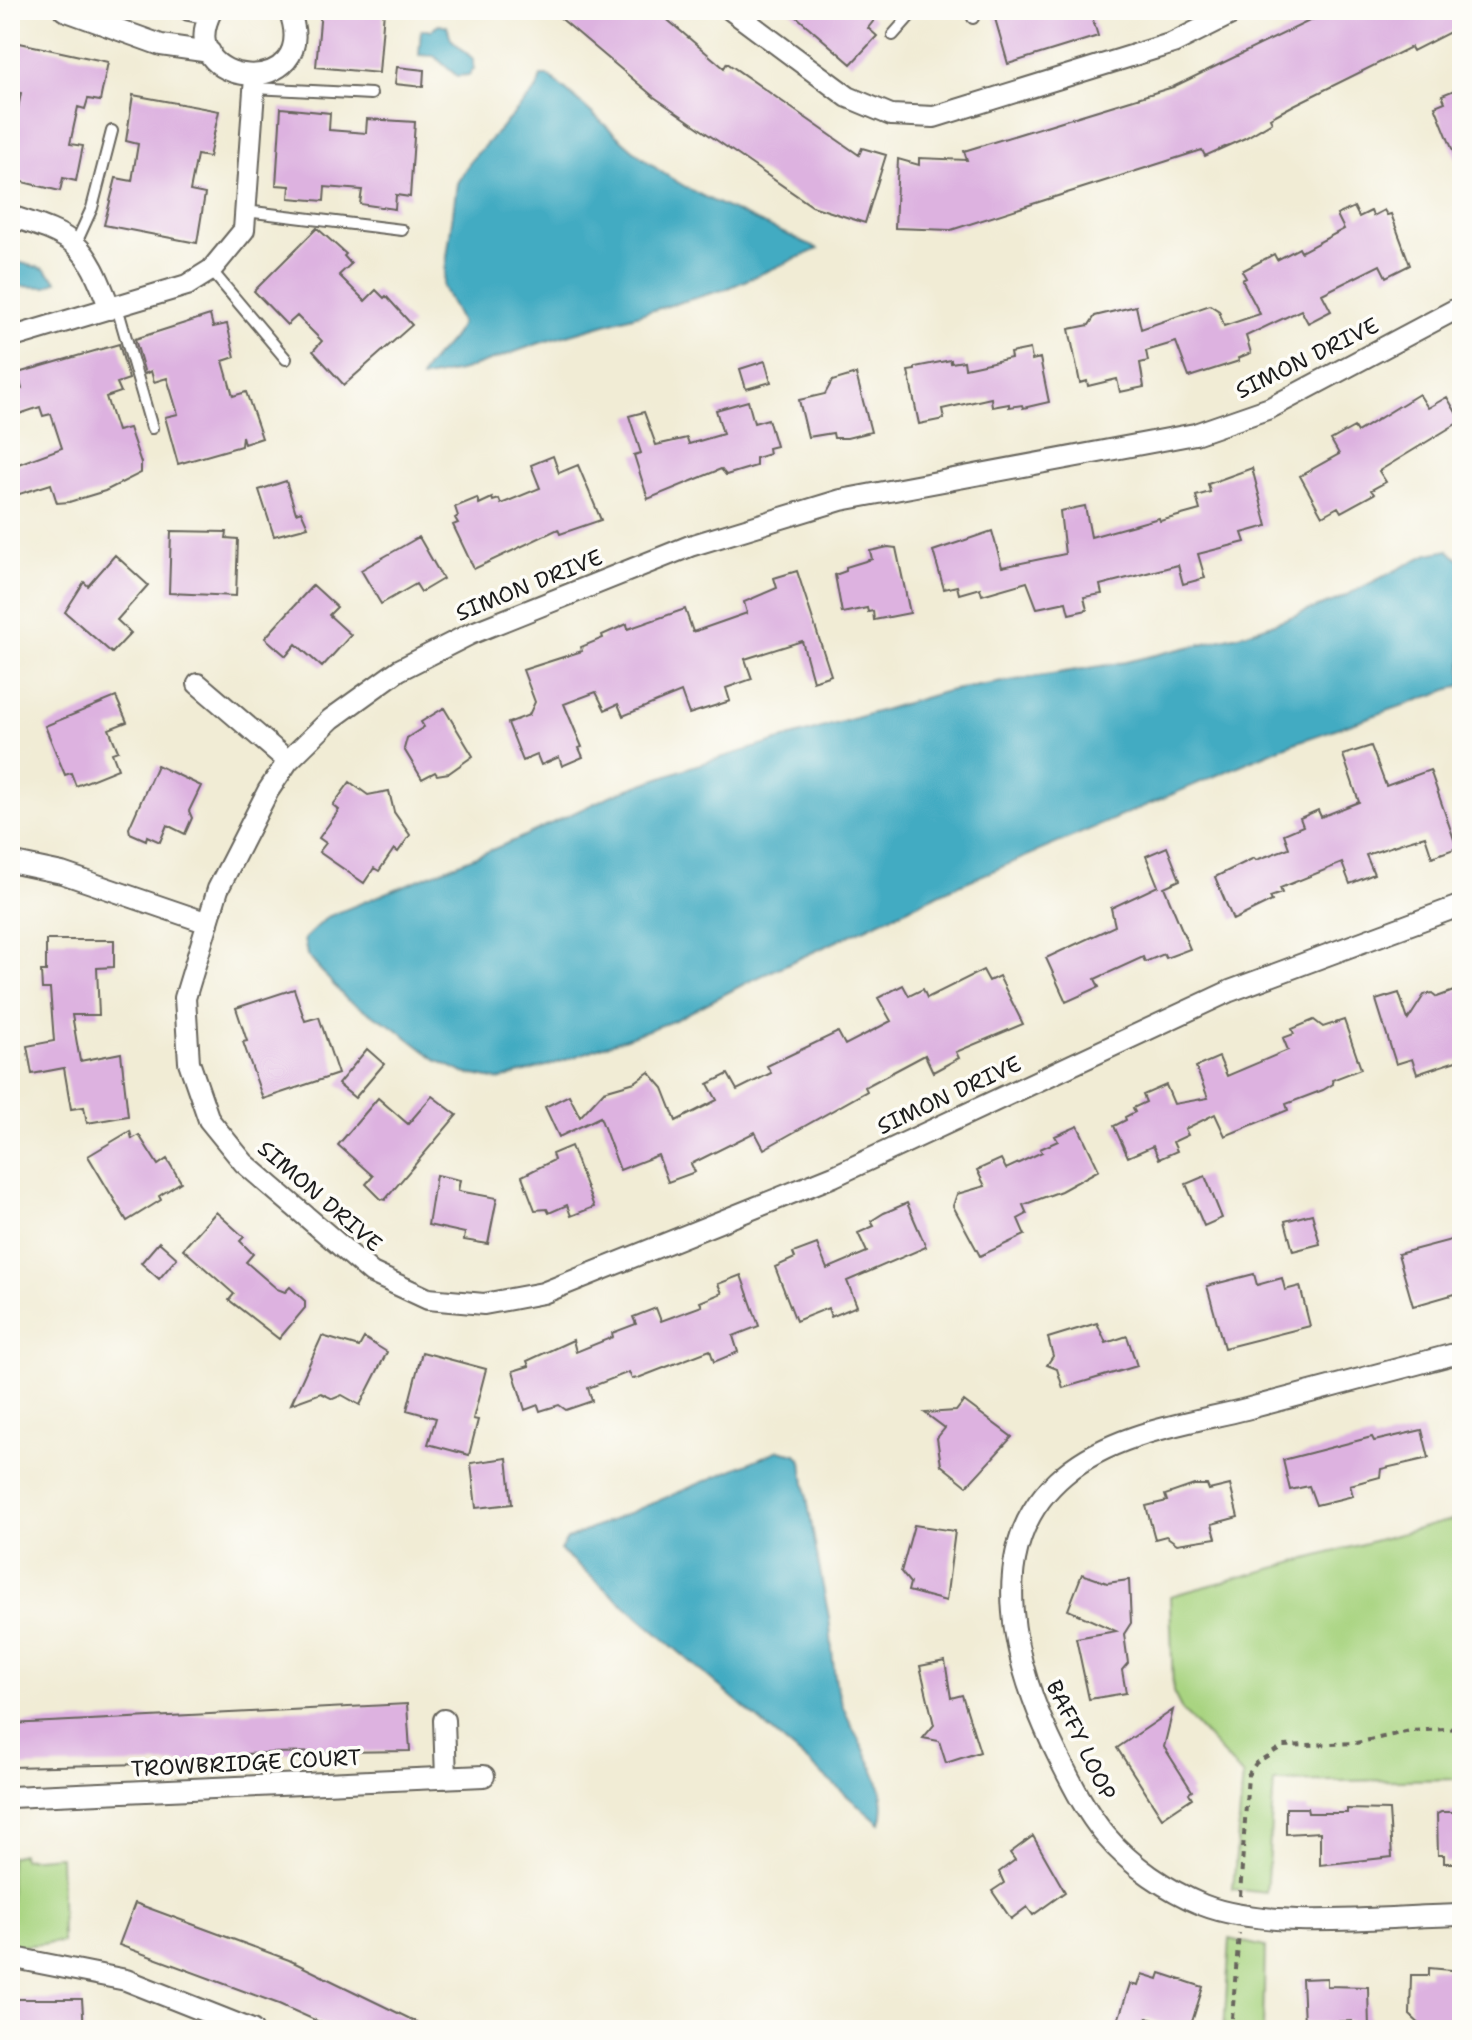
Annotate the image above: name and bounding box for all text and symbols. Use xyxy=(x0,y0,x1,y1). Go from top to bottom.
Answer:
street label: SIMON DRIVE xyxy=(1231,311,1383,405)
street label: SIMON DRIVE xyxy=(451,542,607,628)
street label: SIMON DRIVE xyxy=(872,1049,1026,1141)
street label: SIMON DRIVE xyxy=(252,1134,388,1258)
street label: BAFFY LOOP xyxy=(1039,1675,1123,1805)
street label: TROWBRIDGE COURT xyxy=(130,1742,362,1784)

